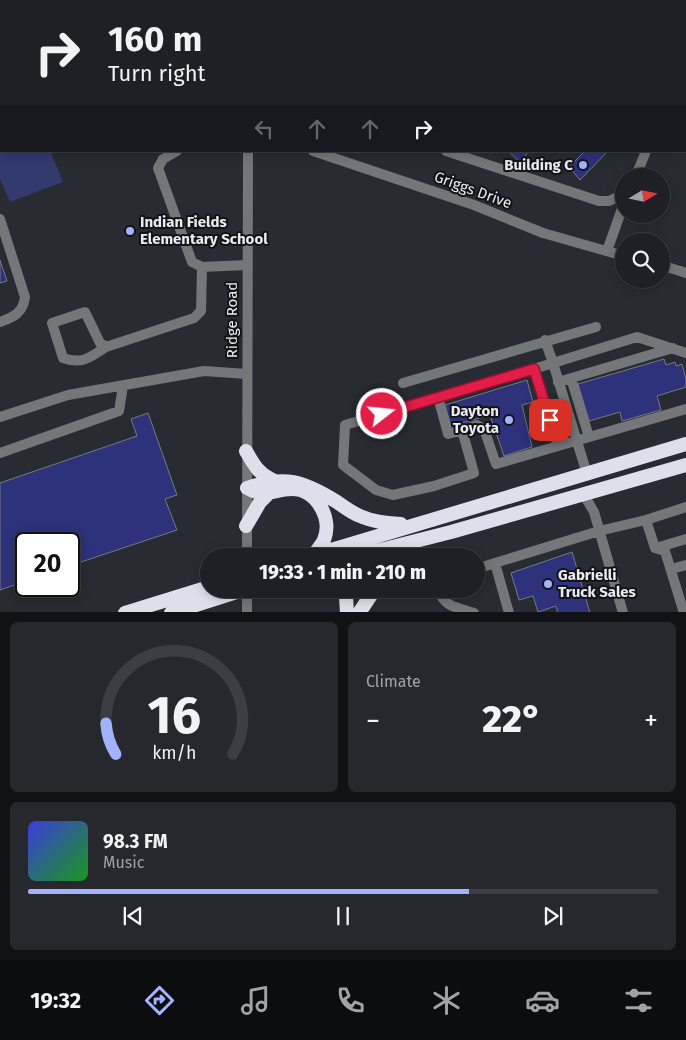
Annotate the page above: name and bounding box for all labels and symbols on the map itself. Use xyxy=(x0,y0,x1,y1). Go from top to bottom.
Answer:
place label: Building C xyxy=(504,156,573,174)
marker: Building C xyxy=(577,159,589,171)
street label: Griggs Drive xyxy=(432,168,514,212)
north arrow xyxy=(615,168,670,222)
place label: Indian Fields Elementary School xyxy=(140,213,268,248)
marker: Indian Fields Elementary School xyxy=(124,225,136,237)
street label: Ridge Road xyxy=(223,282,241,358)
position arrow xyxy=(355,387,407,439)
pin xyxy=(529,399,571,441)
place label: Dayton Toyota xyxy=(451,402,499,437)
marker: Dayton Toyota xyxy=(503,414,515,426)
speed limit sign: 20 xyxy=(15,532,80,597)
place label: Gabrielli Truck Sales xyxy=(558,566,636,601)
marker: Gabrielli Truck Sales xyxy=(542,578,554,590)

